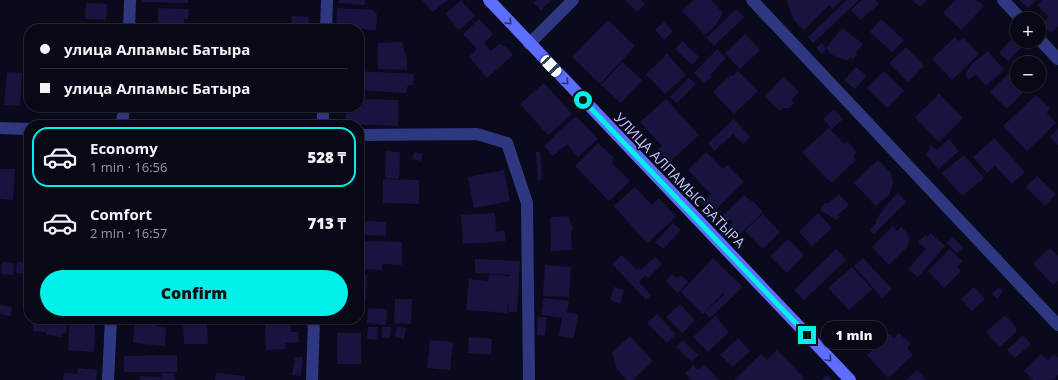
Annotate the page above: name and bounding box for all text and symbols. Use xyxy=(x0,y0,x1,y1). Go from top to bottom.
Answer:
map controls xyxy=(1010,12,1046,92)
button: + xyxy=(1010,12,1046,48)
one-way arrow xyxy=(504,17,512,25)
text: улица Алпамыс Батыра xyxy=(64,39,250,59)
car xyxy=(538,53,564,79)
button: − xyxy=(1010,56,1046,92)
one-way arrow xyxy=(561,77,569,85)
text: улица Алпамыс Батыра xyxy=(64,78,250,98)
route start xyxy=(574,91,592,109)
street label: УЛИЦА АЛПАМЫС БАТЫРА xyxy=(610,108,750,252)
text: Economy xyxy=(90,138,158,158)
icon: car xyxy=(42,139,78,175)
text: 528 ₸ xyxy=(308,147,346,167)
text: 1 min · 16:56 xyxy=(90,158,167,176)
text: Comfort xyxy=(90,204,152,224)
icon: car xyxy=(42,205,78,241)
text: 713 ₸ xyxy=(308,213,346,233)
text: 2 min · 16:57 xyxy=(90,224,167,242)
button: Confirm xyxy=(40,270,348,316)
callout: 1 min xyxy=(821,321,887,349)
route end xyxy=(798,326,816,344)
text: 1 min xyxy=(836,326,872,344)
one-way arrow xyxy=(825,354,832,361)

